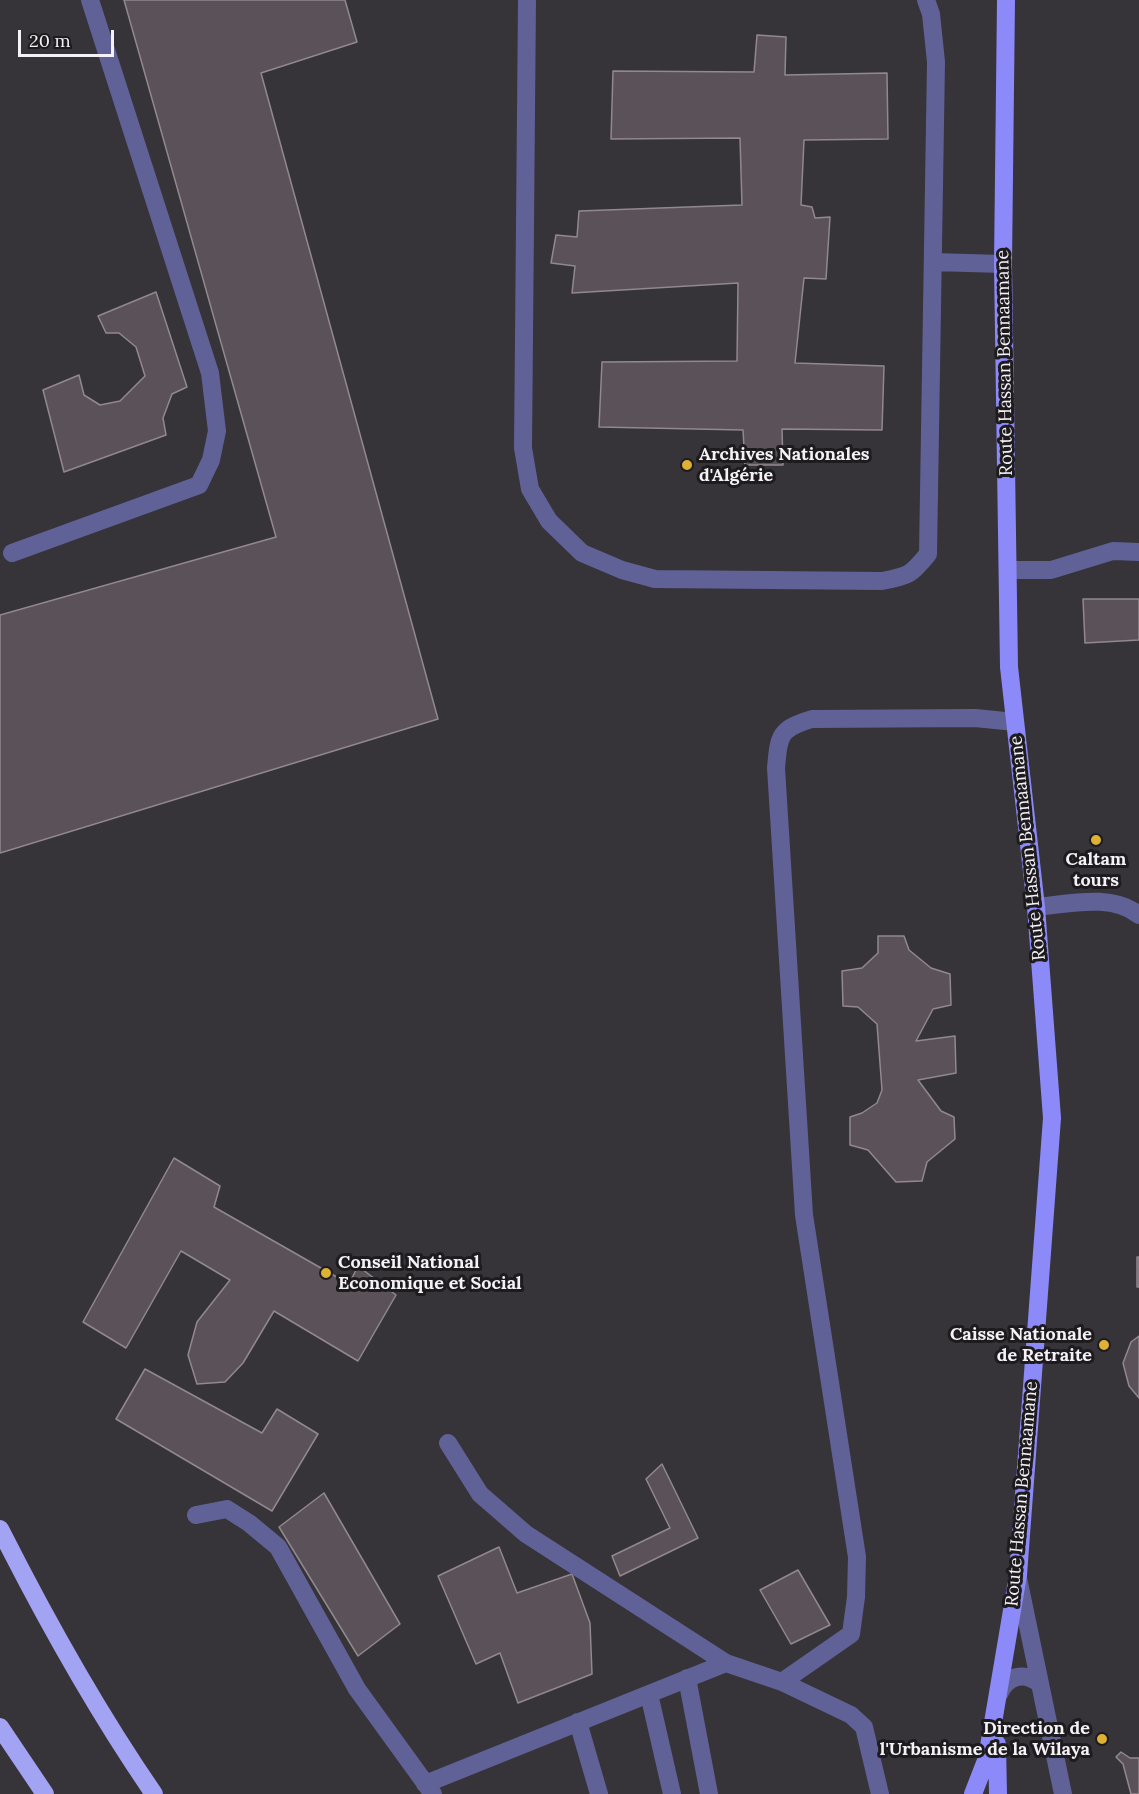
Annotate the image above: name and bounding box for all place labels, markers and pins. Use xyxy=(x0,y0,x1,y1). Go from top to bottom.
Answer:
place label: Archives Nationales d'Algérie xyxy=(699,444,870,486)
marker: Archives Nationales d'Algérie xyxy=(680,458,694,472)
marker: Caltam tours xyxy=(1089,833,1103,847)
place label: Caltam tours xyxy=(1066,849,1126,892)
place label: Conseil National Economique et Social xyxy=(338,1252,522,1294)
marker: Conseil National Economique et Social xyxy=(319,1266,333,1280)
place label: Caisse Nationale de Retraite xyxy=(950,1324,1092,1366)
marker: Caisse Nationale de Retraite xyxy=(1097,1338,1111,1352)
place label: Direction de l'Urbanisme de la Wilaya xyxy=(880,1718,1090,1760)
marker: Direction de l'Urbanisme de la Wilaya xyxy=(1095,1732,1109,1746)

